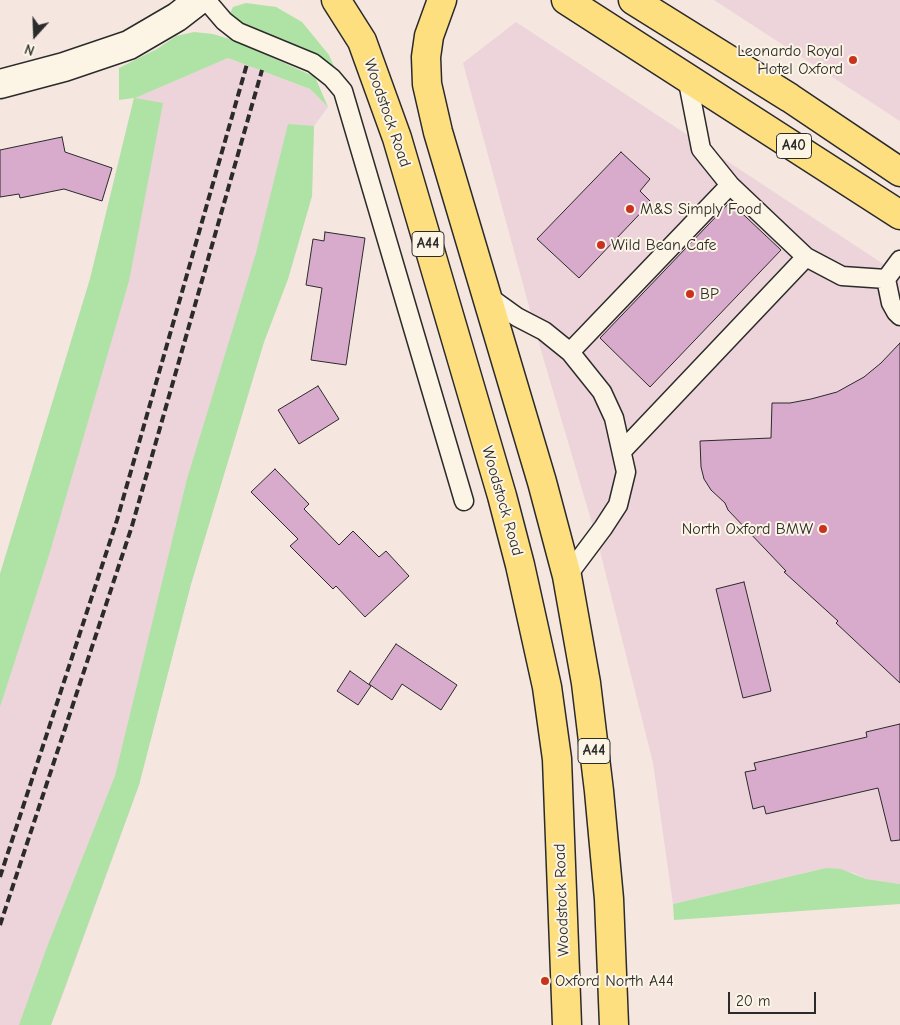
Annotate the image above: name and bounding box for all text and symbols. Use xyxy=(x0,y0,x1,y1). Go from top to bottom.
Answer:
north arrow xyxy=(10,10,60,60)
text: N xyxy=(23,40,37,59)
place label: Leonardo Royal Hotel Oxford xyxy=(737,41,843,79)
marker: Leonardo Royal Hotel Oxford xyxy=(847,54,859,66)
street label: Woodstock Road xyxy=(359,56,415,170)
road number: A40 xyxy=(776,134,812,158)
place label: M&S Simply Food xyxy=(640,199,762,219)
marker: M&S Simply Food xyxy=(624,203,636,215)
road number: A44 xyxy=(412,232,444,256)
place label: Wild Bean Cafe xyxy=(611,235,716,255)
marker: Wild Bean Cafe xyxy=(595,239,607,251)
place label: BP xyxy=(700,284,719,304)
marker: BP xyxy=(684,288,696,300)
street label: Woodstock Road xyxy=(477,444,527,558)
place label: North Oxford BMW xyxy=(682,519,813,539)
marker: North Oxford BMW xyxy=(817,523,829,535)
road number: A44 xyxy=(578,738,610,764)
street label: Woodstock Road xyxy=(550,843,574,957)
place label: Oxford North A44 xyxy=(555,971,674,991)
marker: Oxford North A44 xyxy=(539,975,551,987)
scale bar xyxy=(730,982,818,1014)
text: 20 m xyxy=(736,992,770,1010)

